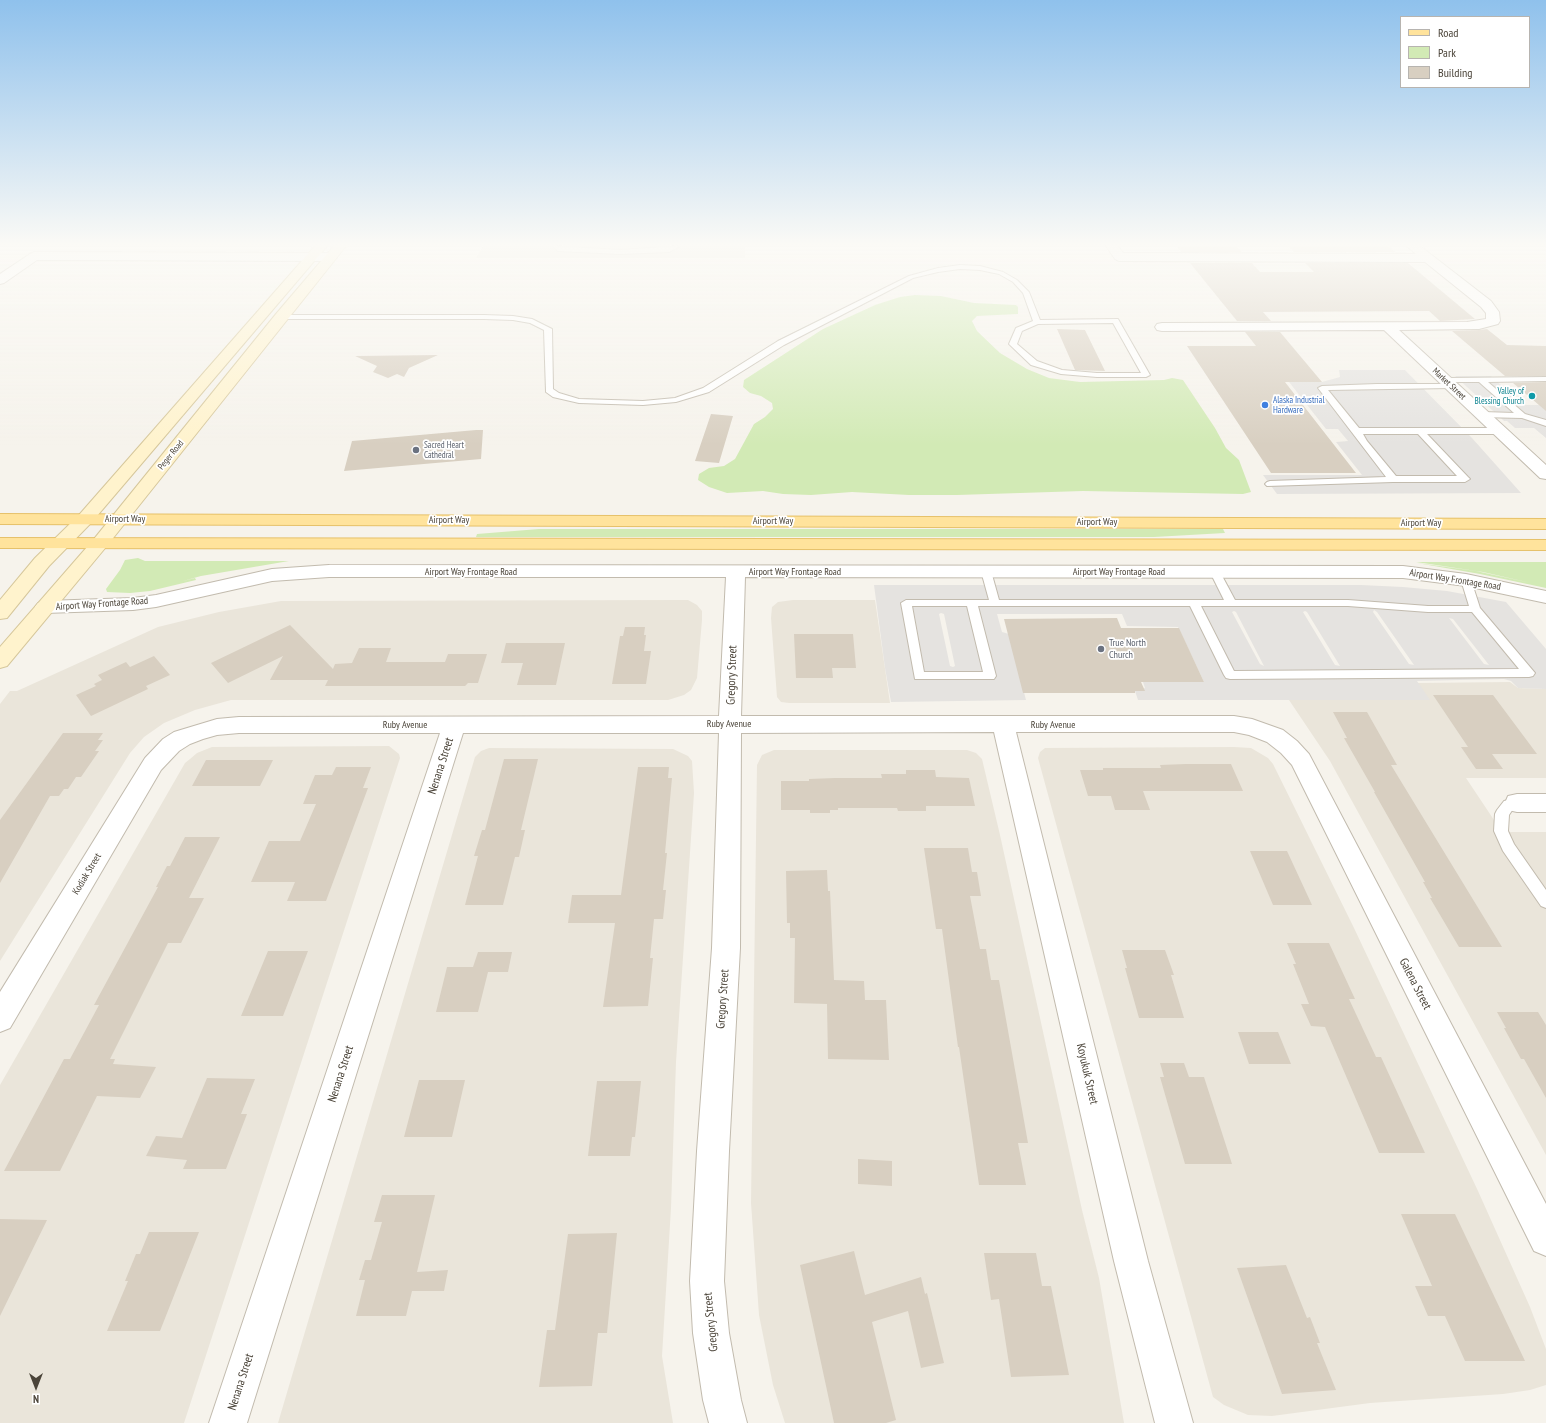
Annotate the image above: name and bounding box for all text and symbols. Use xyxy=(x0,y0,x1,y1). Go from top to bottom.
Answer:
legend xyxy=(1400,16,1530,88)
text: Road xyxy=(1438,25,1458,40)
text: Park xyxy=(1438,45,1456,60)
text: Building xyxy=(1438,65,1473,80)
street label: Market Street xyxy=(1430,366,1468,402)
place label: Valley of Blessing Church xyxy=(1475,386,1524,407)
marker: Valley of Blessing Church xyxy=(1527,391,1537,401)
place label: Alaska Industrial Hardware xyxy=(1273,395,1324,416)
marker: Alaska Industrial Hardware xyxy=(1260,400,1270,410)
street label: Peger Road xyxy=(156,438,186,472)
place label: Sacred Heart Cathedral xyxy=(424,440,464,461)
marker: Sacred Heart Cathedral xyxy=(411,445,421,455)
street label: Airport Way xyxy=(105,513,145,525)
street label: Airport Way xyxy=(429,514,469,526)
street label: Airport Way xyxy=(753,515,793,527)
street label: Airport Way xyxy=(1077,516,1117,528)
street label: Airport Way xyxy=(1401,517,1441,529)
street label: Airport Way Frontage Road xyxy=(425,566,517,578)
street label: Airport Way Frontage Road xyxy=(749,566,841,578)
street label: Airport Way Frontage Road xyxy=(1073,566,1165,578)
street label: Airport Way Frontage Road xyxy=(1408,567,1502,593)
street label: Airport Way Frontage Road xyxy=(56,595,148,613)
place label: True North Church xyxy=(1109,637,1146,660)
marker: True North Church xyxy=(1096,644,1106,654)
street label: Gregory Street xyxy=(724,645,740,705)
street label: Ruby Avenue xyxy=(707,718,751,730)
street label: Ruby Avenue xyxy=(383,719,427,731)
street label: Ruby Avenue xyxy=(1031,719,1075,731)
street label: Nenana Street xyxy=(425,736,457,796)
street label: Kodiak Street xyxy=(70,851,104,897)
street label: Galena Street xyxy=(1396,956,1434,1012)
street label: Gregory Street xyxy=(714,969,732,1029)
street label: Koyukuk Street xyxy=(1073,1042,1101,1106)
street label: Nenana Street xyxy=(325,1044,357,1104)
street label: Gregory Street xyxy=(701,1292,721,1352)
street label: Nenana Street xyxy=(225,1352,257,1412)
north arrow xyxy=(16,1367,56,1407)
text: N xyxy=(33,1392,39,1406)

